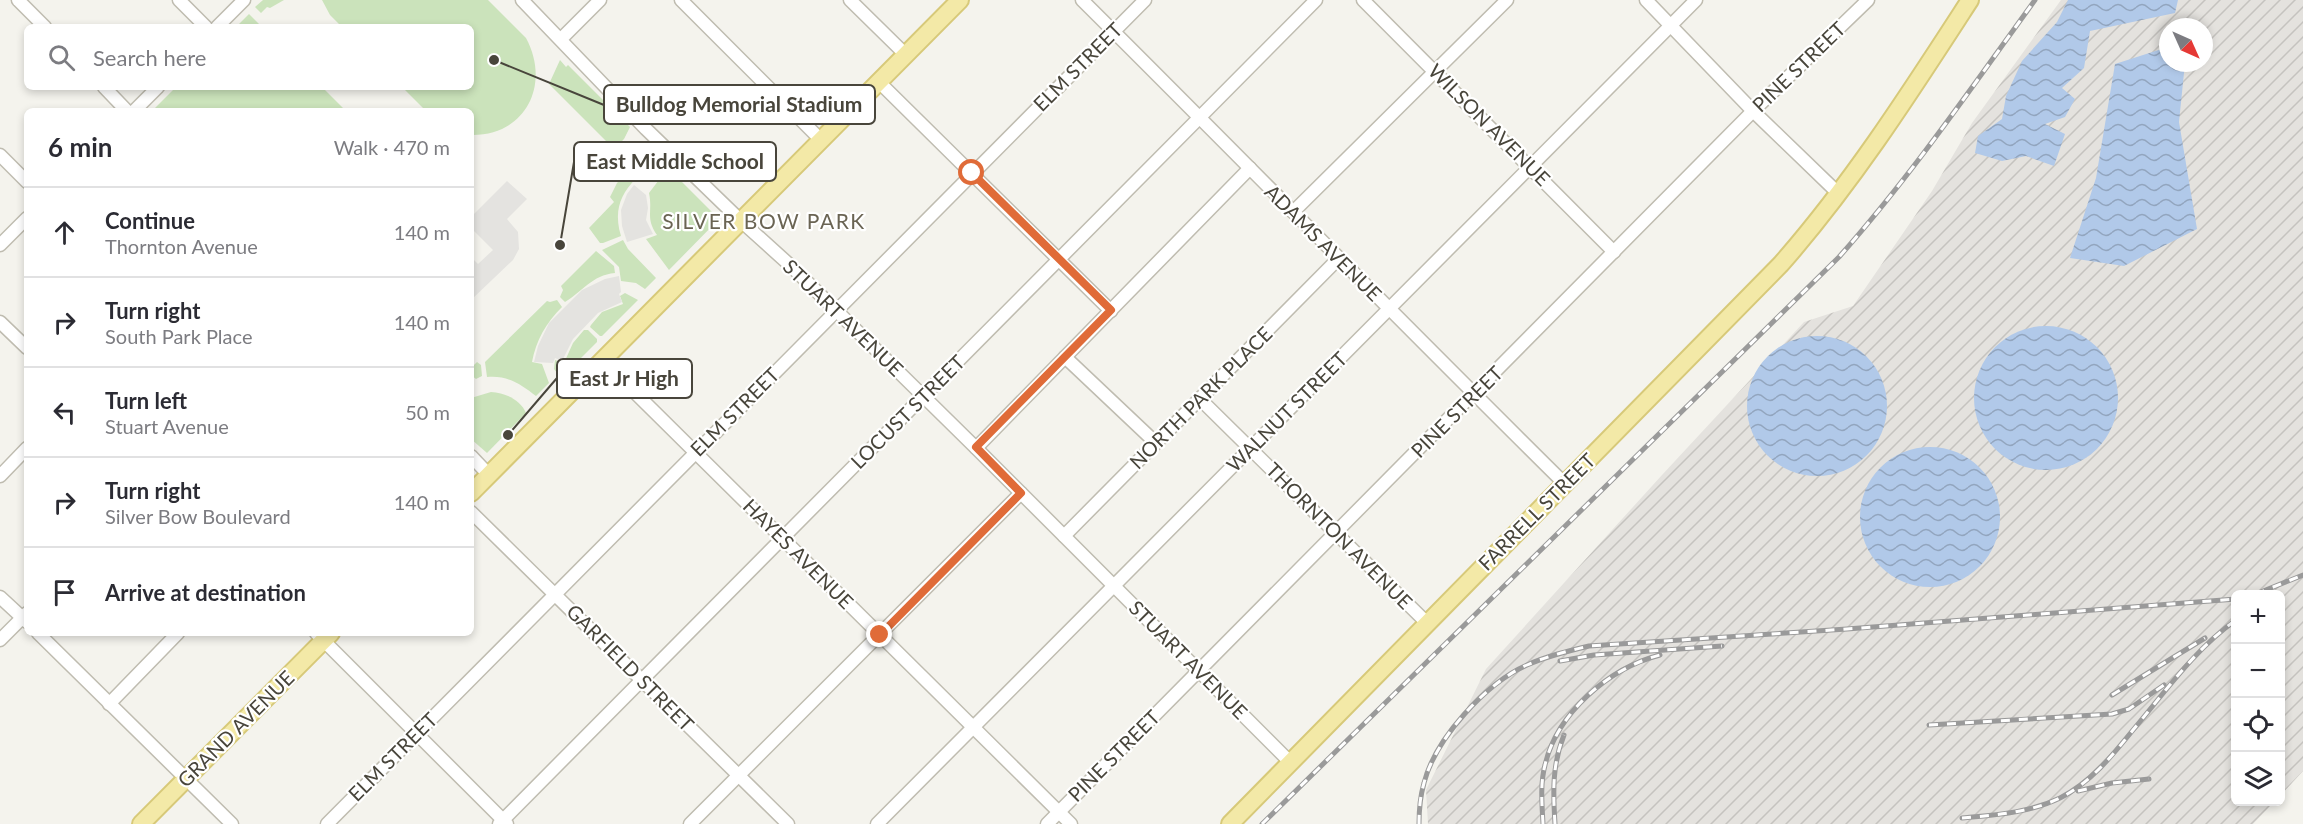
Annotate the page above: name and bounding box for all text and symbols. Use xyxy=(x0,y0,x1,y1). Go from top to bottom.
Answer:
street label: PINE STREET xyxy=(1747,16,1850,116)
street label: ELM STREET xyxy=(1028,17,1127,116)
north arrow xyxy=(2159,18,2213,72)
search box xyxy=(24,24,474,90)
icon: search xyxy=(45,41,78,74)
text: Search here xyxy=(93,44,206,71)
street label: WILSON AVENUE xyxy=(1424,58,1556,190)
callout: Bulldog Memorial Stadium xyxy=(604,85,875,124)
text: Bulldog Memorial Stadium xyxy=(616,91,862,116)
text: 6 min xyxy=(48,131,112,163)
text: Walk · 470 m xyxy=(334,135,450,159)
callout: East Middle School xyxy=(574,142,776,181)
text: East Middle School xyxy=(586,148,764,173)
route start xyxy=(958,159,984,185)
street label: ADAMS AVENUE xyxy=(1260,179,1387,306)
text: Continue xyxy=(105,207,195,234)
district label: SILVER BOW PARK xyxy=(662,208,866,233)
icon: ahead xyxy=(48,216,81,249)
text: 140 m xyxy=(394,220,450,244)
text: Thornton Avenue xyxy=(105,234,258,258)
street label: STUART AVENUE xyxy=(779,254,909,381)
text: Turn right xyxy=(105,297,200,324)
icon: right xyxy=(48,306,81,339)
text: 140 m xyxy=(394,310,450,334)
street label: NORTH PARK PLACE xyxy=(1124,321,1276,473)
text: South Park Place xyxy=(105,324,252,348)
street label: WALNUT STREET xyxy=(1221,346,1352,476)
street label: LOCUST STREET xyxy=(845,349,969,473)
callout: East Jr High xyxy=(557,359,692,398)
street label: PINE STREET xyxy=(1406,360,1507,462)
street label: ELM STREET xyxy=(685,362,784,461)
text: East Jr High xyxy=(569,365,679,390)
text: Turn left xyxy=(105,387,187,414)
icon: left xyxy=(48,396,81,429)
text: 50 m xyxy=(405,400,450,424)
text: Stuart Avenue xyxy=(105,414,229,438)
street label: FARRELL STREET xyxy=(1473,448,1600,575)
street label: THORNTON AVENUE xyxy=(1262,457,1418,613)
text: Turn right xyxy=(105,477,200,504)
icon: right xyxy=(48,486,81,519)
text: 140 m xyxy=(394,490,450,514)
street label: HAYES AVENUE xyxy=(739,493,859,613)
text: Silver Bow Boulevard xyxy=(105,504,291,528)
icon: arrive xyxy=(48,576,81,609)
text: Arrive at destination xyxy=(105,579,306,606)
map controls xyxy=(2231,590,2285,806)
button: + xyxy=(2231,590,2285,644)
street label: STUART AVENUE xyxy=(1125,595,1253,723)
street label: GARFIELD STREET xyxy=(562,599,699,736)
route end xyxy=(866,621,892,647)
button: − xyxy=(2231,644,2285,698)
street label: GRAND AVENUE xyxy=(172,665,298,791)
button: locate xyxy=(2231,698,2285,752)
street label: PINE STREET xyxy=(1063,704,1164,806)
street label: ELM STREET xyxy=(343,707,442,806)
button: layers xyxy=(2231,752,2285,806)

